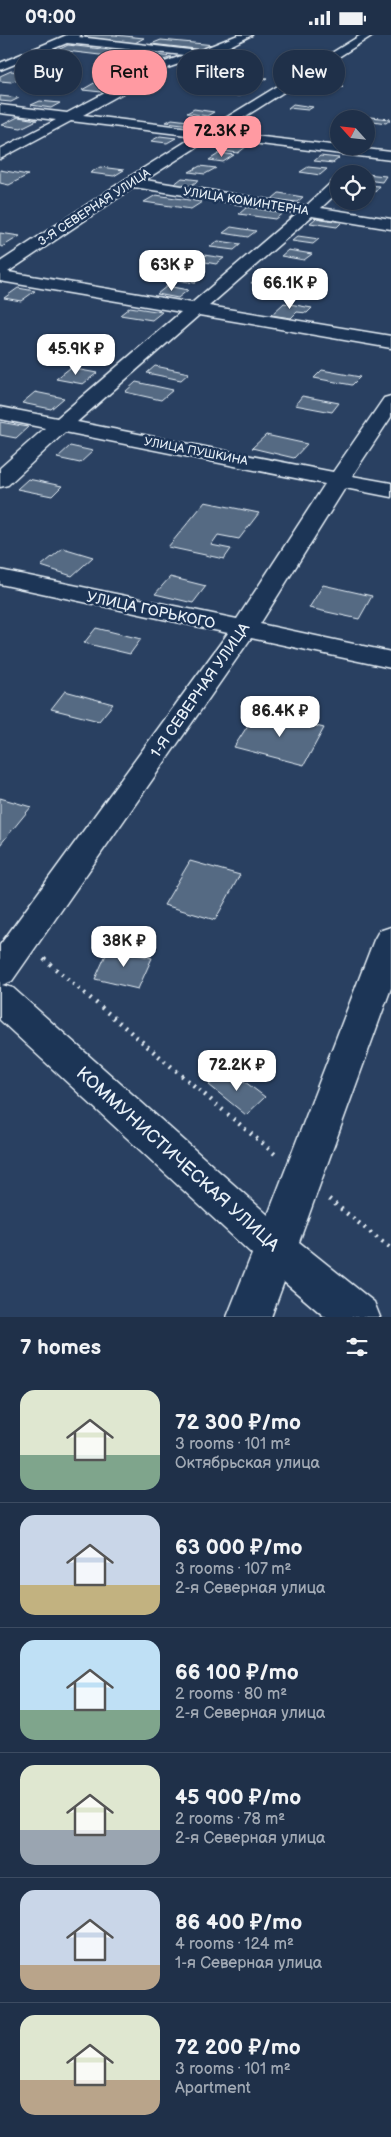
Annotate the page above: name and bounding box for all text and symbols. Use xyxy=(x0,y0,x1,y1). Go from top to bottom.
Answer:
text: 09:00 xyxy=(25,6,76,29)
chip: Buy xyxy=(15,50,82,95)
chip: Rent xyxy=(92,50,167,95)
chip: Filters xyxy=(177,50,263,95)
chip: New xyxy=(273,50,345,95)
north arrow xyxy=(330,110,375,155)
map controls xyxy=(330,110,375,210)
pin: 72.3K ₽ xyxy=(176,115,268,158)
text: 72.3K ₽ xyxy=(194,122,250,141)
street label: 3-Я СЕВЕРНАЯ УЛИЦА xyxy=(35,165,154,249)
button: locate xyxy=(330,165,375,210)
street label: УЛИЦА КОМИНТЕРНА xyxy=(182,184,310,219)
pin: 63K ₽ xyxy=(137,249,207,292)
text: 63K ₽ xyxy=(150,256,194,275)
pin: 66.1K ₽ xyxy=(244,267,336,310)
text: 66.1K ₽ xyxy=(263,274,317,293)
pin: 45.9K ₽ xyxy=(30,333,122,376)
text: 45.9K ₽ xyxy=(48,340,104,359)
street label: УЛИЦА ПУШКИНА xyxy=(143,434,250,469)
street label: УЛИЦА ГОРЬКОГО xyxy=(85,588,217,633)
street label: 1-Я СЕВЕРНАЯ УЛИЦА xyxy=(147,618,255,761)
pin: 86.4K ₽ xyxy=(234,695,326,738)
text: 86.4K ₽ xyxy=(252,702,308,721)
pin: 38K ₽ xyxy=(89,925,159,968)
text: 38K ₽ xyxy=(102,932,146,951)
pin: 72.2K ₽ xyxy=(191,1049,283,1092)
text: 72.2K ₽ xyxy=(209,1056,265,1075)
street label: КОММУНИСТИЧЕСКАЯ УЛИЦА xyxy=(72,1063,283,1256)
icon: filters xyxy=(343,1333,371,1361)
text: 7 homes xyxy=(20,1335,101,1360)
icon: home xyxy=(60,1410,120,1470)
text: 72 300 ₽/mo xyxy=(175,1410,301,1435)
text: 3 rooms · 101 m² xyxy=(175,1435,291,1454)
text: Октябрьская улица xyxy=(175,1454,320,1473)
icon: home xyxy=(60,1535,120,1595)
text: 63 000 ₽/mo xyxy=(175,1535,303,1560)
text: 3 rooms · 107 m² xyxy=(175,1560,291,1579)
text: 2-я Северная улица xyxy=(175,1579,326,1598)
icon: home xyxy=(60,1660,120,1720)
text: 66 100 ₽/mo xyxy=(175,1660,299,1685)
text: 2 rooms · 80 m² xyxy=(175,1685,287,1704)
text: 2-я Северная улица xyxy=(175,1704,326,1723)
icon: home xyxy=(60,1785,120,1845)
text: 45 900 ₽/mo xyxy=(175,1785,301,1810)
text: 2 rooms · 78 m² xyxy=(175,1810,285,1829)
text: 2-я Северная улица xyxy=(175,1829,326,1848)
icon: home xyxy=(60,1910,120,1970)
text: 86 400 ₽/mo xyxy=(175,1910,302,1935)
text: 4 rooms · 124 m² xyxy=(175,1935,294,1954)
text: 1-я Северная улица xyxy=(175,1954,322,1973)
icon: home xyxy=(60,2035,120,2095)
text: 72 200 ₽/mo xyxy=(175,2035,301,2060)
text: 3 rooms · 101 m² xyxy=(175,2060,291,2079)
text: Apartment xyxy=(175,2079,251,2098)

